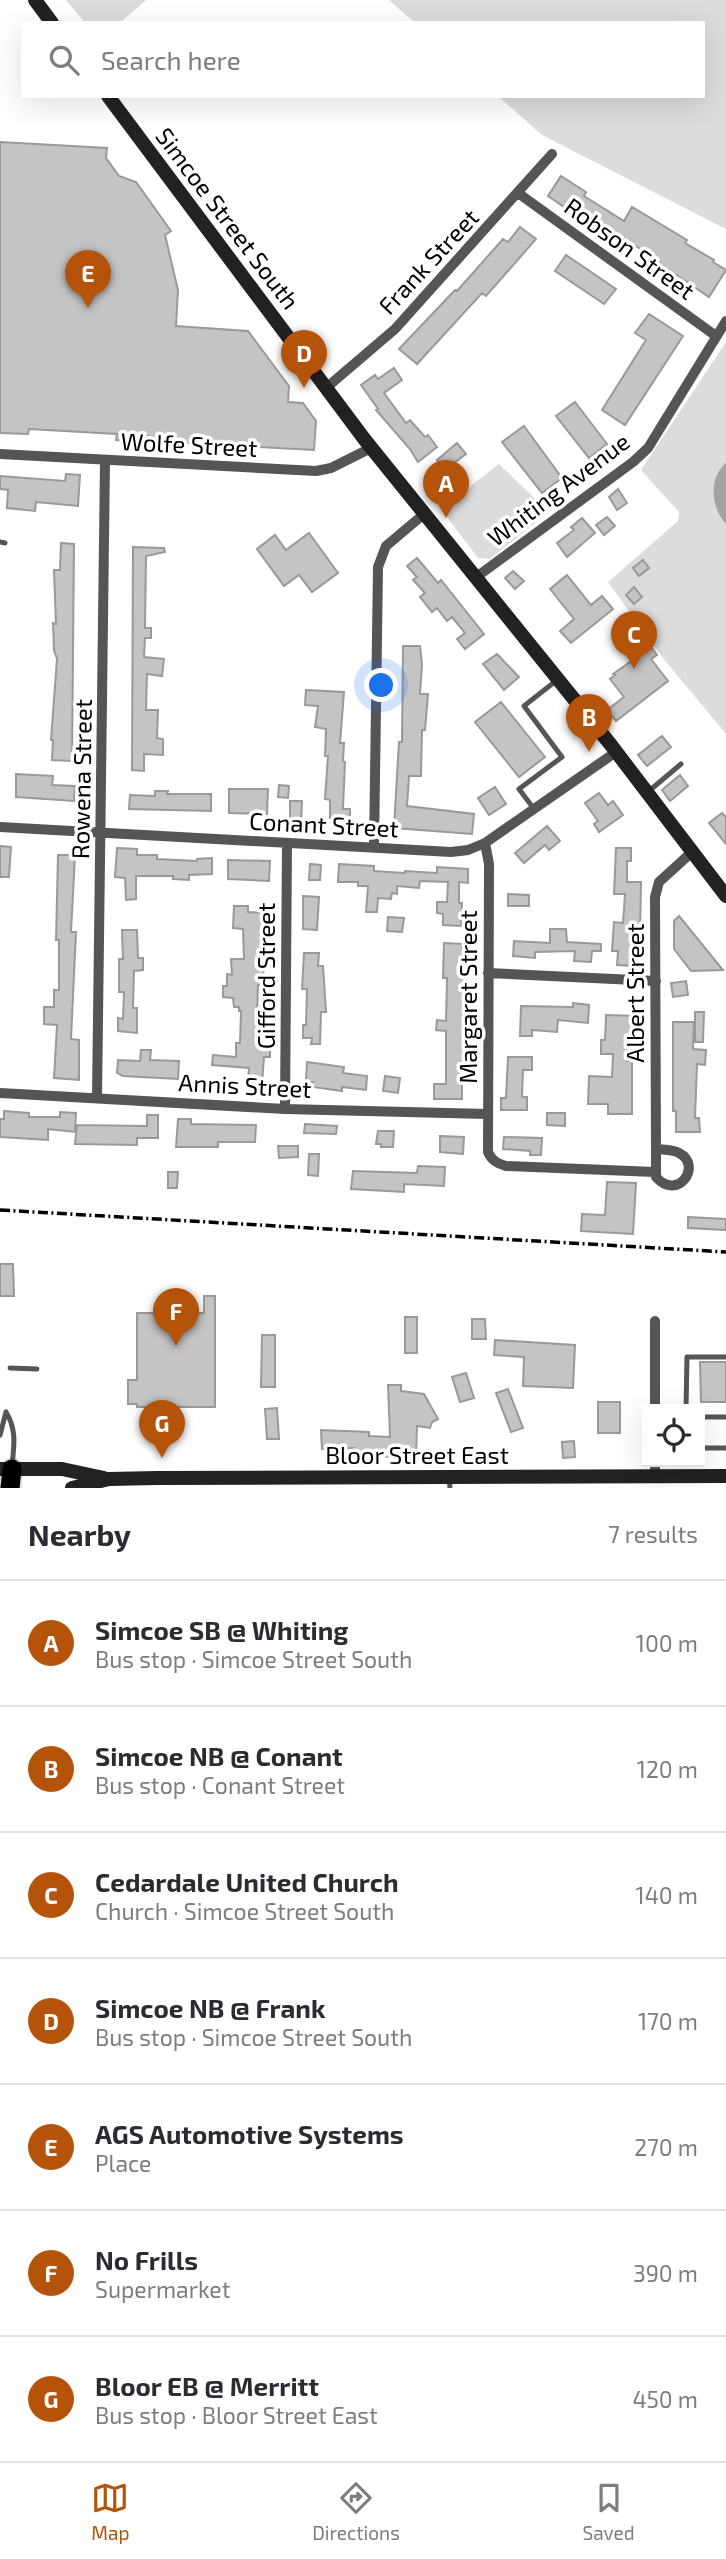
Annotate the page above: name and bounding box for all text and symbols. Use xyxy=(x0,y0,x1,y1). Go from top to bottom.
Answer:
search box xyxy=(21,21,705,98)
icon: search xyxy=(45,41,83,79)
text: Search here xyxy=(101,44,241,75)
street label: Simcoe Street South xyxy=(150,122,306,314)
street label: Robson Street xyxy=(559,191,701,305)
street label: Frank Street xyxy=(372,202,484,320)
pin: E xyxy=(65,250,111,308)
pin: D xyxy=(281,330,327,388)
street label: Wolfe Street xyxy=(120,426,258,462)
street label: Whiting Avenue xyxy=(481,426,635,552)
pin: A xyxy=(423,460,469,518)
pin: C xyxy=(611,611,657,669)
your location xyxy=(364,668,398,702)
pin: B xyxy=(566,694,612,752)
street label: Rowena Street xyxy=(65,699,97,859)
street label: Conant Street xyxy=(249,806,399,842)
street label: Gifford Street xyxy=(251,903,280,1049)
street label: Margaret Street xyxy=(453,910,482,1084)
street label: Albert Street xyxy=(620,923,649,1063)
street label: Annis Street xyxy=(178,1067,312,1103)
pin: F xyxy=(153,1288,199,1346)
pin: G xyxy=(139,1400,185,1458)
map controls xyxy=(642,1404,705,1467)
button: locate xyxy=(642,1404,705,1467)
street label: Bloor Street East xyxy=(325,1440,509,1469)
text: Nearby xyxy=(28,1516,131,1552)
text: 7 results xyxy=(608,1520,698,1548)
text: Simcoe SB @ Whiting xyxy=(95,1614,348,1645)
text: A xyxy=(43,1629,59,1657)
text: 100 m xyxy=(636,1629,698,1657)
text: Bus stop · Simcoe Street South xyxy=(95,1645,412,1673)
text: Simcoe NB @ Conant xyxy=(95,1740,343,1771)
text: B xyxy=(44,1755,58,1783)
text: 120 m xyxy=(637,1755,698,1783)
text: Bus stop · Conant Street xyxy=(95,1771,345,1799)
text: Cedardale United Church xyxy=(95,1866,399,1897)
text: C xyxy=(44,1881,58,1909)
text: 140 m xyxy=(636,1881,698,1909)
text: Church · Simcoe Street South xyxy=(95,1897,394,1925)
text: Simcoe NB @ Frank xyxy=(95,1992,326,2023)
text: D xyxy=(43,2007,59,2035)
text: 170 m xyxy=(638,2007,698,2035)
text: Bus stop · Simcoe Street South xyxy=(95,2023,412,2051)
text: AGS Automotive Systems xyxy=(95,2118,404,2149)
text: E xyxy=(44,2133,58,2161)
text: 270 m xyxy=(634,2133,698,2161)
text: Place xyxy=(95,2149,151,2177)
text: No Frills xyxy=(95,2244,198,2275)
text: F xyxy=(45,2259,57,2287)
text: 390 m xyxy=(633,2259,698,2287)
text: Supermarket xyxy=(95,2275,230,2303)
text: Bloor EB @ Merritt xyxy=(95,2370,319,2401)
text: G xyxy=(44,2385,58,2413)
text: 450 m xyxy=(632,2385,698,2413)
text: Bus stop · Bloor Street East xyxy=(95,2401,378,2429)
tab: Map xyxy=(91,2479,129,2544)
tab: Directions xyxy=(312,2479,400,2544)
tab: Saved xyxy=(582,2479,635,2544)

